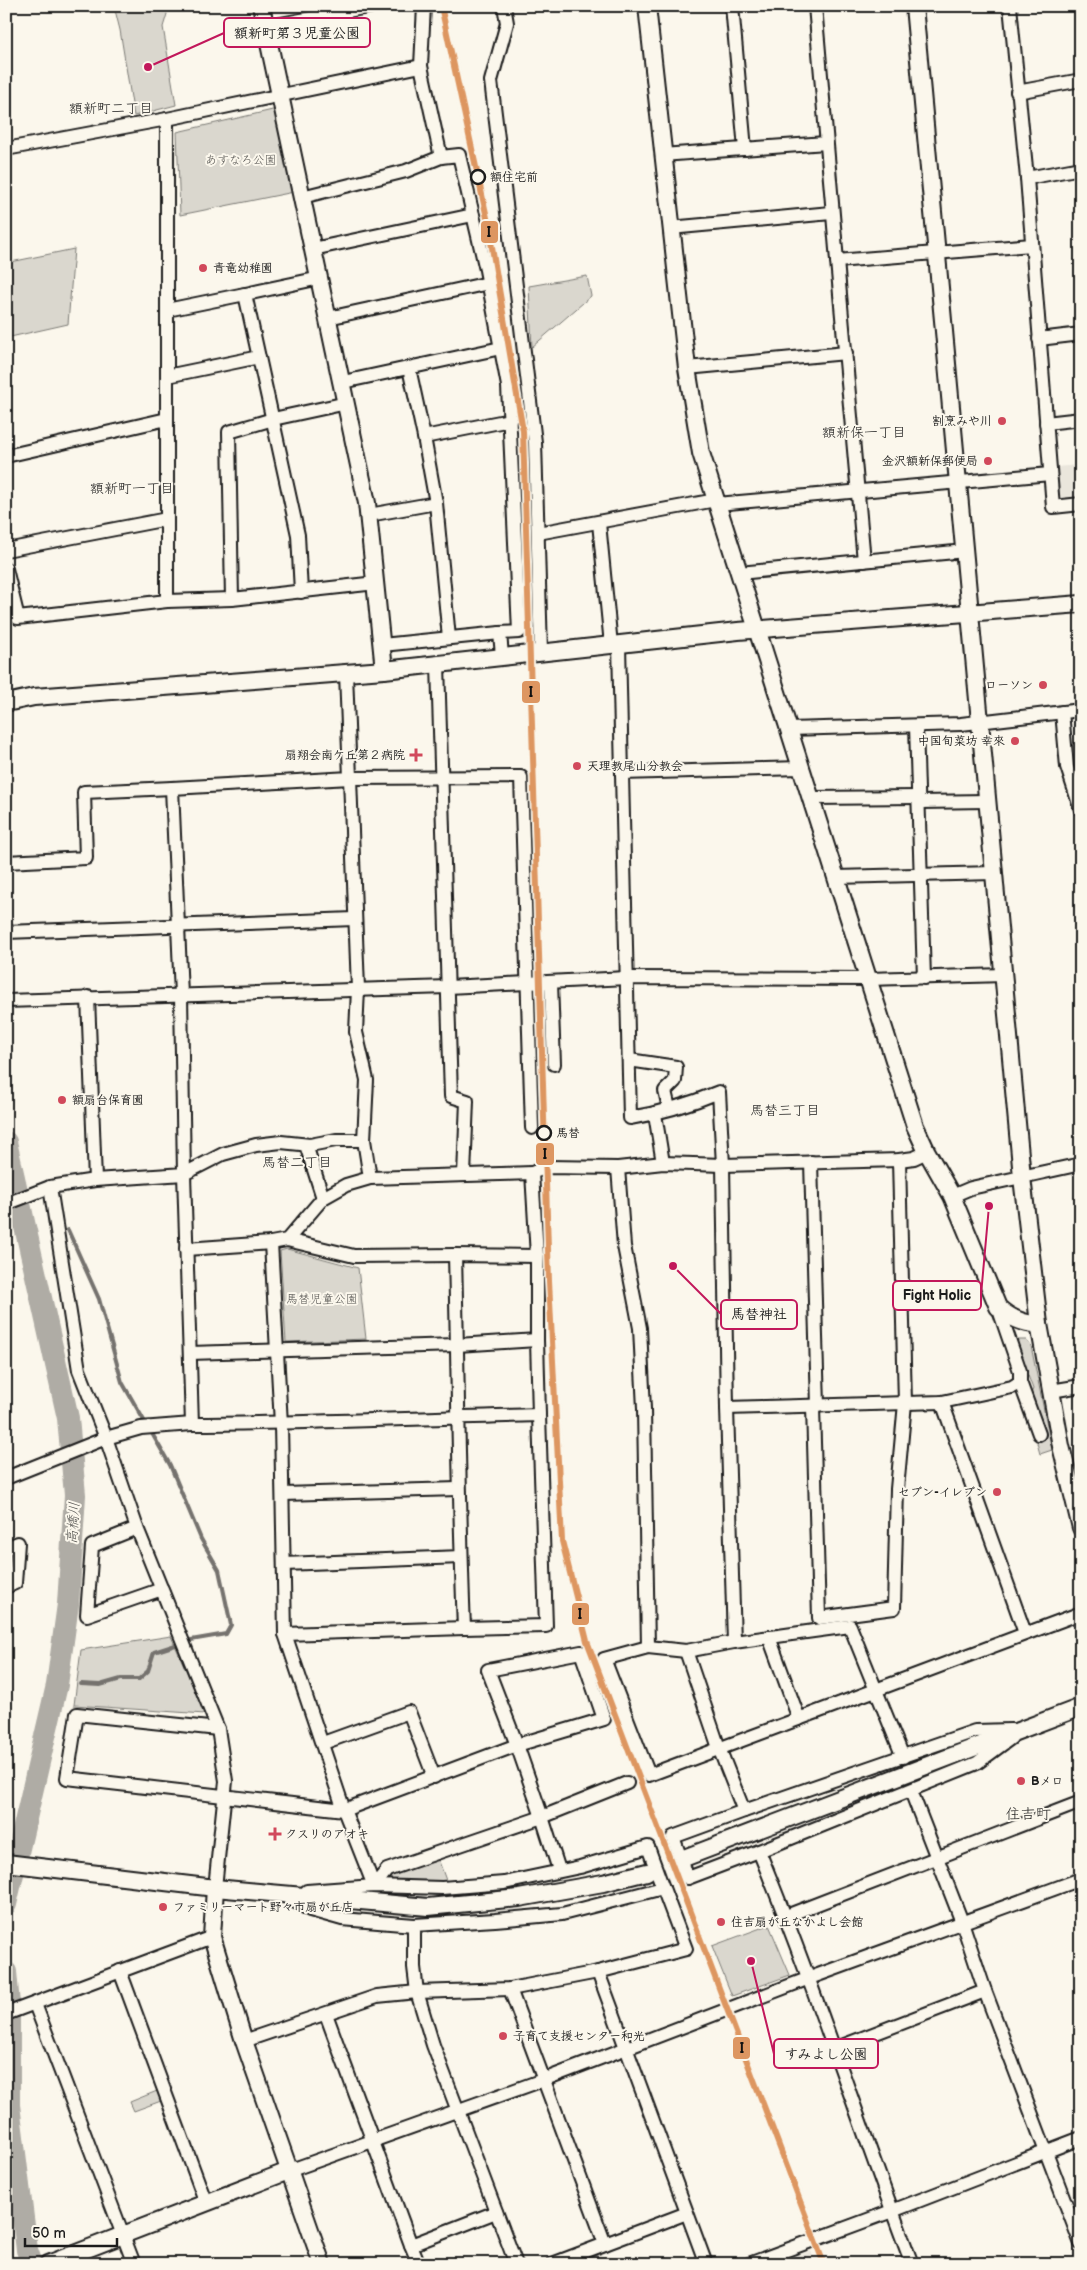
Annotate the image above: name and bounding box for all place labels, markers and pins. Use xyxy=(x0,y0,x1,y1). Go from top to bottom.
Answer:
callout: 額新町第３児童公園 xyxy=(224,18,370,47)
marker: 額住宅前 xyxy=(470,169,486,185)
place label: 額住宅前 xyxy=(490,170,538,185)
place label: 青竜幼稚園 xyxy=(213,261,273,276)
marker: 青竜幼稚園 xyxy=(197,262,209,274)
place label: 割烹みや川 xyxy=(932,414,992,429)
marker: 割烹みや川 xyxy=(996,415,1008,427)
place label: 金沢額新保郵便局 xyxy=(882,454,978,469)
marker: 金沢額新保郵便局 xyxy=(982,455,994,467)
place label: ローソン xyxy=(985,678,1033,693)
marker: ローソン xyxy=(1037,679,1049,691)
place label: 中国旬菜坊 幸來 xyxy=(918,734,1005,749)
marker: 中国旬菜坊 幸來 xyxy=(1009,735,1021,747)
place label: 扇翔会南ケ丘第２病院 xyxy=(285,748,405,763)
marker: 扇翔会南ケ丘第２病院 xyxy=(409,748,423,762)
place label: 天理教尾山分教会 xyxy=(587,759,683,774)
marker: 天理教尾山分教会 xyxy=(571,760,583,772)
place label: 額扇台保育園 xyxy=(72,1093,144,1108)
marker: 額扇台保育園 xyxy=(56,1094,68,1106)
marker: 馬替 xyxy=(536,1125,552,1141)
place label: 馬替 xyxy=(556,1126,580,1141)
callout: Fight Holic xyxy=(893,1281,981,1310)
callout: 馬替神社 xyxy=(721,1300,797,1329)
place label: セブン-イレブン xyxy=(898,1485,987,1500)
marker: セブン-イレブン xyxy=(991,1486,1003,1498)
place label: Bメロ xyxy=(1031,1774,1063,1789)
marker: Bメロ xyxy=(1015,1775,1027,1787)
place label: クスリのアオキ xyxy=(285,1827,369,1842)
marker: クスリのアオキ xyxy=(269,1828,281,1840)
place label: ファミリーマート野々市扇が丘店 xyxy=(173,1900,353,1915)
marker: ファミリーマート野々市扇が丘店 xyxy=(157,1901,169,1913)
place label: 住吉扇が丘なかよし会館 xyxy=(731,1915,863,1930)
marker: 住吉扇が丘なかよし会館 xyxy=(715,1916,727,1928)
place label: 子育て支援センター和光 xyxy=(513,2029,645,2044)
marker: 子育て支援センター和光 xyxy=(497,2030,509,2042)
callout: すみよし公園 xyxy=(774,2039,878,2068)

